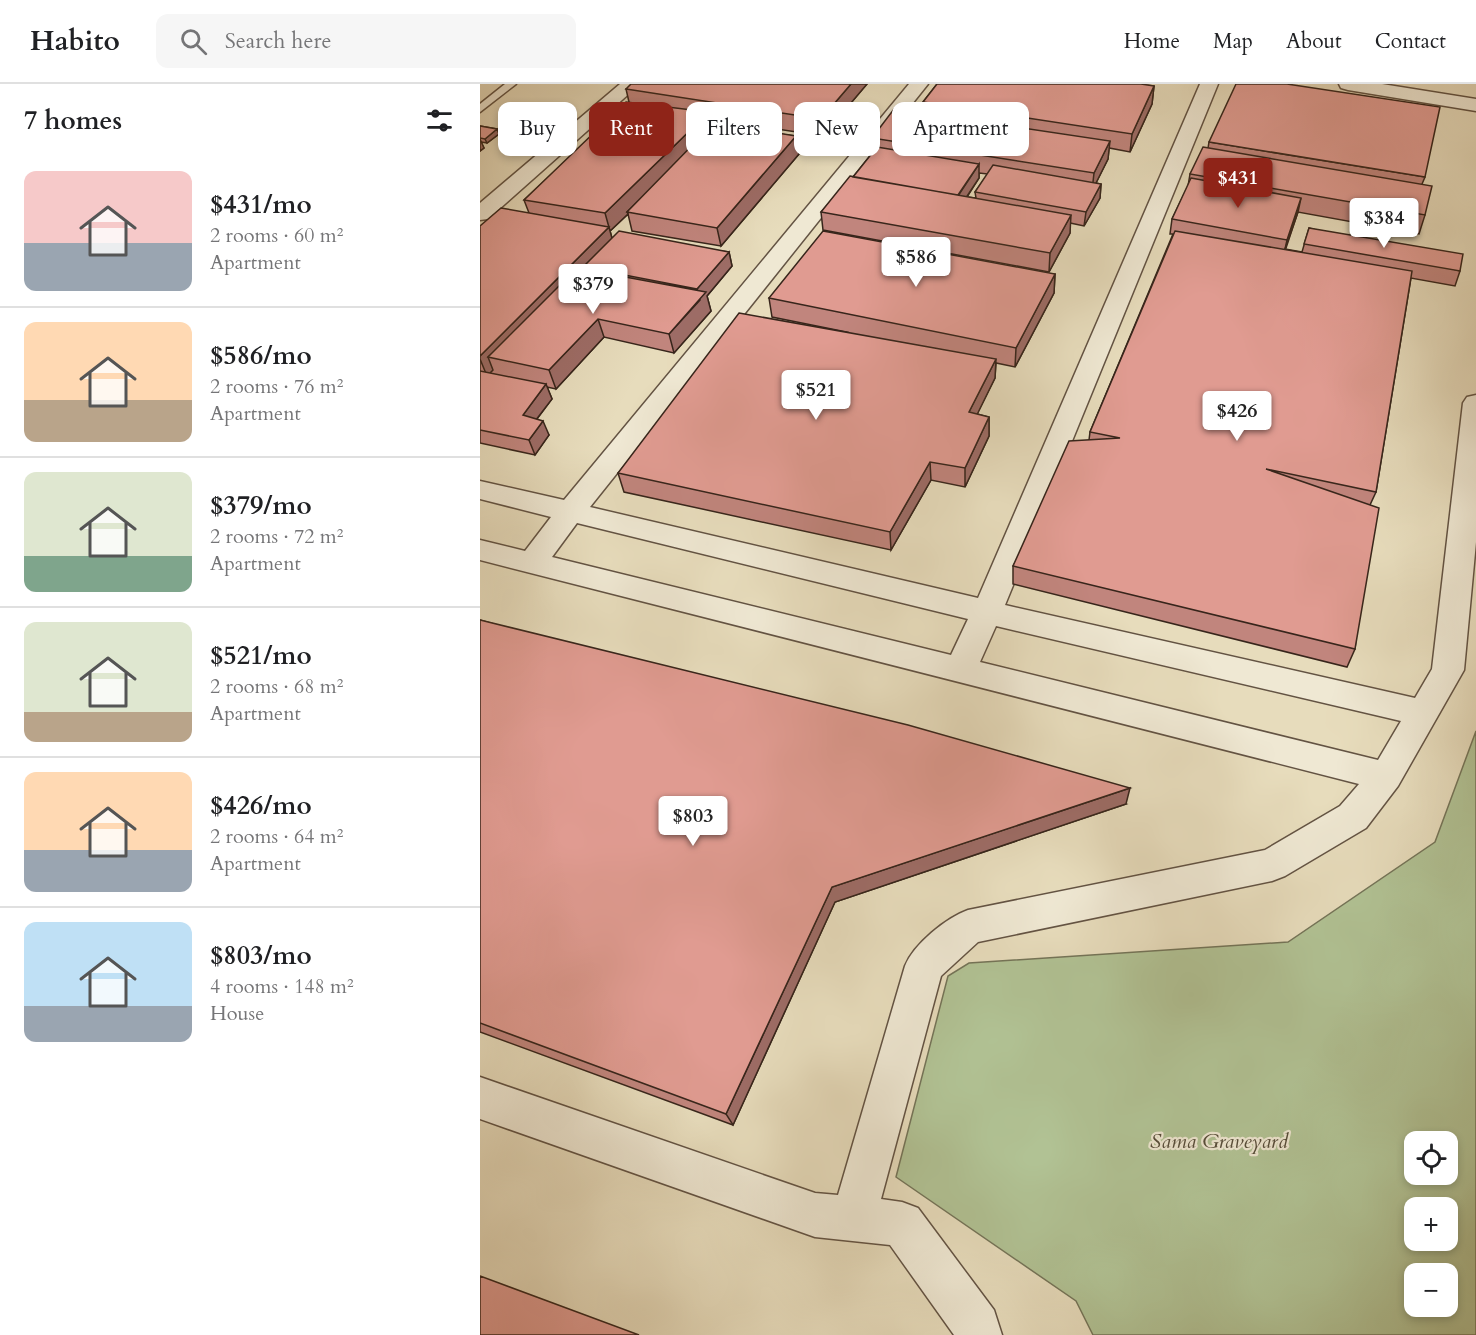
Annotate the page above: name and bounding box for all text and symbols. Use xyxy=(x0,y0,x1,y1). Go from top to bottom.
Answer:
search box xyxy=(156,14,576,68)
text: Habito xyxy=(30,22,120,60)
icon: search xyxy=(177,25,210,58)
text: Search here xyxy=(225,26,331,56)
text: Home xyxy=(1124,27,1180,56)
text: Map xyxy=(1213,27,1253,56)
text: About xyxy=(1286,27,1342,56)
text: Contact xyxy=(1375,27,1446,56)
chip: Buy xyxy=(498,102,577,156)
chip: Rent xyxy=(589,102,674,156)
chip: Filters xyxy=(686,102,782,156)
chip: New xyxy=(794,102,880,156)
chip: Apartment xyxy=(892,102,1029,156)
text: 7 homes xyxy=(24,103,122,138)
icon: filters xyxy=(423,104,456,137)
pin: $431 xyxy=(1202,158,1274,209)
text: $431 xyxy=(1218,164,1258,191)
text: $431/mo xyxy=(210,187,312,222)
icon: home xyxy=(72,195,144,267)
pin: $384 xyxy=(1348,198,1420,249)
text: $384 xyxy=(1364,204,1404,231)
text: 2 rooms · 60 m² xyxy=(210,222,343,249)
pin: $586 xyxy=(880,237,952,288)
text: $586 xyxy=(896,243,936,270)
text: Apartment xyxy=(210,249,301,276)
pin: $379 xyxy=(557,264,629,315)
text: $379 xyxy=(573,270,613,297)
text: $586/mo xyxy=(210,338,312,373)
icon: home xyxy=(72,346,144,418)
pin: $521 xyxy=(780,370,852,421)
text: 2 rooms · 76 m² xyxy=(210,373,343,400)
text: $521 xyxy=(796,376,836,403)
pin: $426 xyxy=(1201,391,1273,442)
text: $426 xyxy=(1217,397,1257,424)
text: Apartment xyxy=(210,400,301,427)
text: $379/mo xyxy=(210,488,312,523)
icon: home xyxy=(72,496,144,568)
text: 2 rooms · 72 m² xyxy=(210,523,343,550)
text: Apartment xyxy=(210,550,301,577)
text: $521/mo xyxy=(210,638,312,673)
icon: home xyxy=(72,646,144,718)
text: 2 rooms · 68 m² xyxy=(210,673,343,700)
text: Apartment xyxy=(210,700,301,727)
text: $426/mo xyxy=(210,788,312,823)
icon: home xyxy=(72,796,144,868)
pin: $803 xyxy=(657,796,729,847)
text: $803 xyxy=(673,802,713,829)
text: 2 rooms · 64 m² xyxy=(210,823,343,850)
text: Apartment xyxy=(210,850,301,877)
text: $803/mo xyxy=(210,938,312,973)
icon: home xyxy=(72,946,144,1018)
text: 4 rooms · 148 m² xyxy=(210,973,354,1000)
text: House xyxy=(210,1000,264,1027)
park label: Sama Graveyard xyxy=(1150,1127,1289,1156)
map controls xyxy=(1404,1131,1458,1317)
button: locate xyxy=(1404,1131,1458,1185)
button: + xyxy=(1404,1197,1458,1251)
button: − xyxy=(1404,1263,1458,1317)

